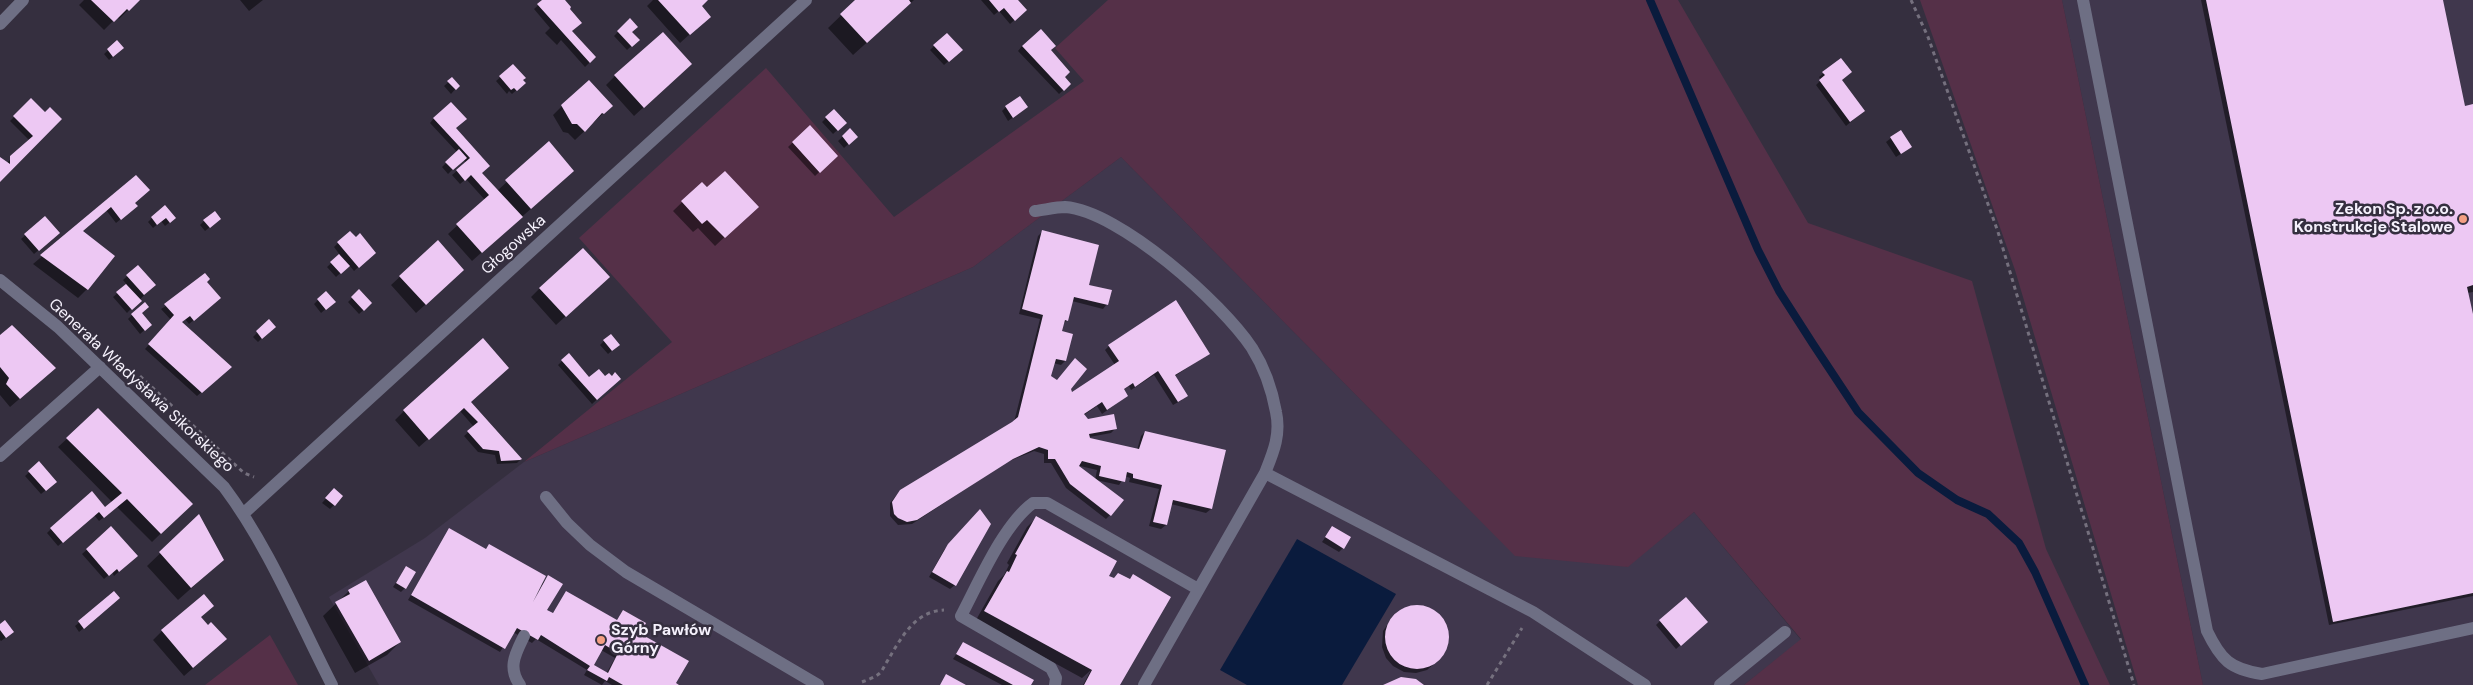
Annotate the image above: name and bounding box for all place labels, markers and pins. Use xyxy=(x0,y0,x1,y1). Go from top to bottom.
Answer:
place label: Zekon Sp. z o.o. Konstrukcje Stalowe xyxy=(2294,200,2453,238)
marker: Zekon Sp. z o.o. Konstrukcje Stalowe xyxy=(2457,213,2469,225)
place label: Szyb Pawłów Górny xyxy=(611,621,711,659)
marker: Szyb Pawłów Górny xyxy=(595,634,607,646)

